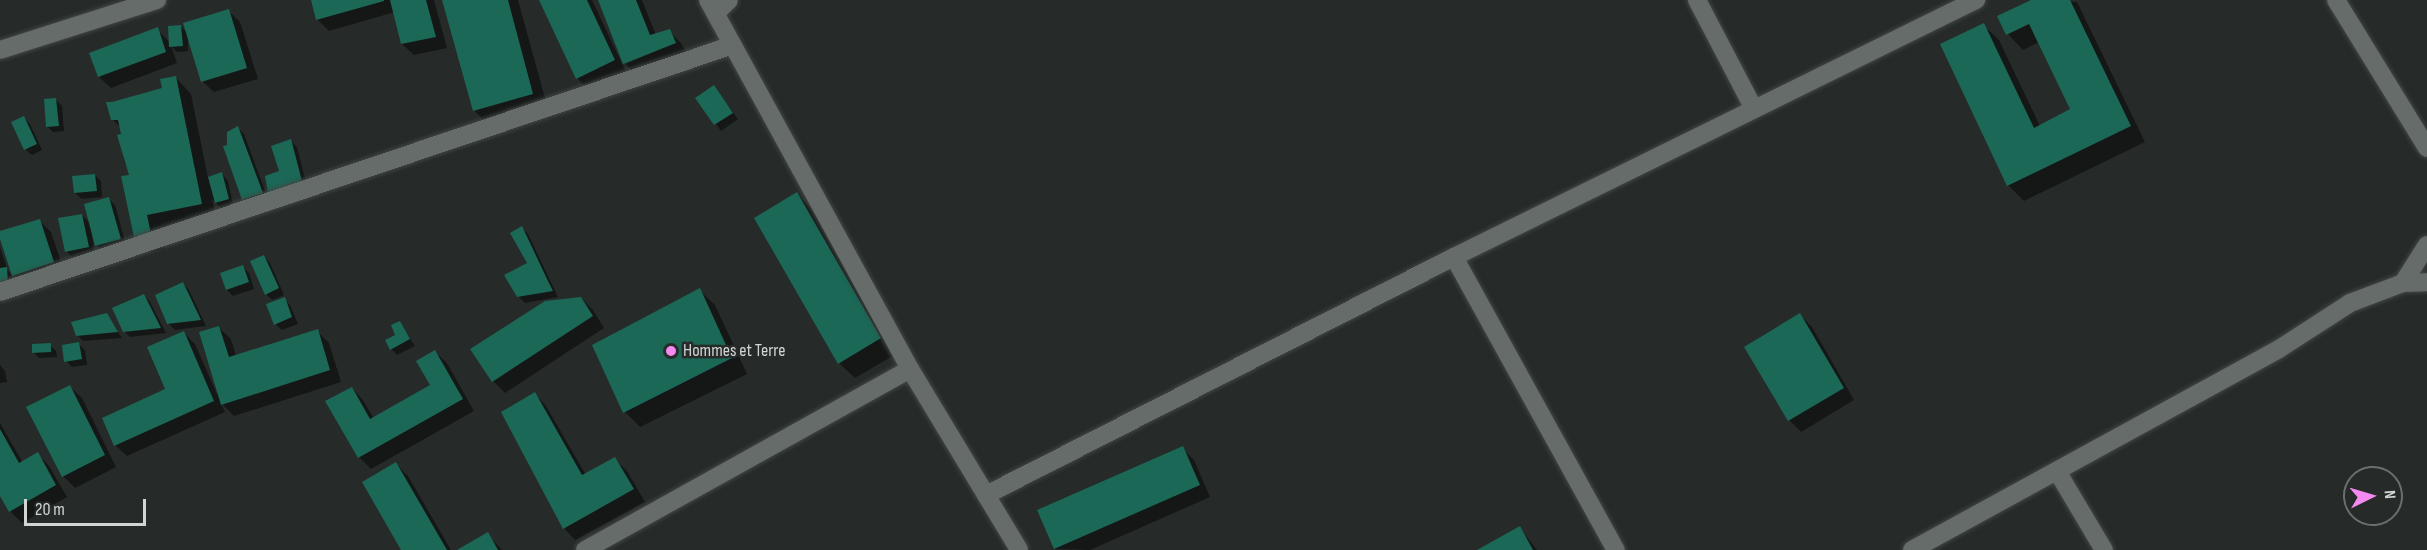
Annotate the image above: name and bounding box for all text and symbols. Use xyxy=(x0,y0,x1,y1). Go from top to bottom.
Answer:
place label: Hommes et Terre xyxy=(683,340,785,362)
marker: Hommes et Terre xyxy=(664,344,678,358)
north arrow xyxy=(2343,466,2403,526)
scale bar xyxy=(27,487,148,525)
text: N xyxy=(2380,489,2399,500)
text: 20 m xyxy=(35,499,65,520)

